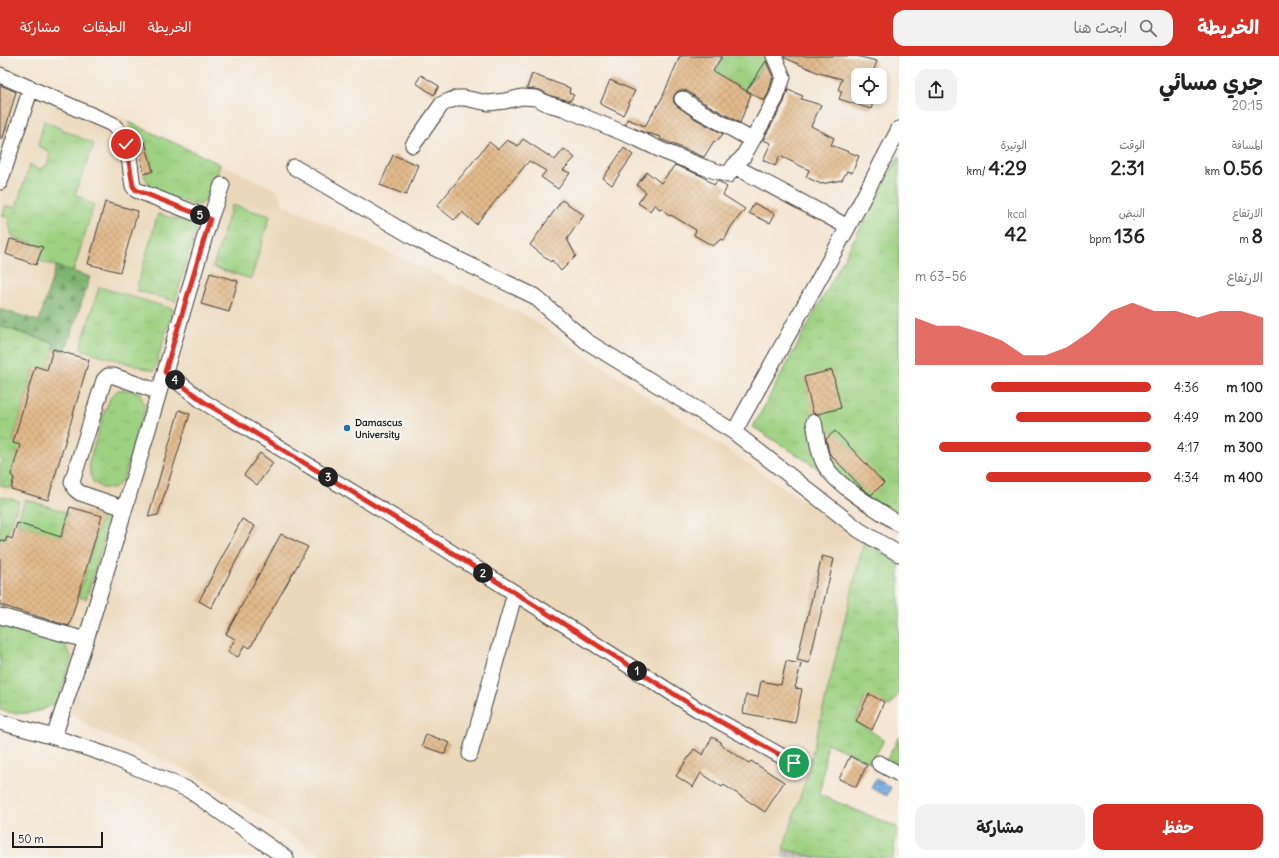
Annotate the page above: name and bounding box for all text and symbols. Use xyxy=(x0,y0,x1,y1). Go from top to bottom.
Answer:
search box xyxy=(893,10,1173,46)
text: الخريطة xyxy=(1197,15,1259,39)
icon: search xyxy=(1137,17,1159,39)
text: مشاركة xyxy=(20,18,60,36)
text: الطبقات xyxy=(82,18,126,36)
text: الخريطة xyxy=(148,18,191,36)
text: ابحث هنا xyxy=(1073,18,1127,37)
map controls xyxy=(851,68,887,104)
button: locate xyxy=(851,68,887,104)
text: جري مسائي xyxy=(1159,68,1263,96)
button: share xyxy=(915,69,957,111)
text: 20:15 xyxy=(1232,97,1263,114)
pin xyxy=(109,127,143,161)
icon: check xyxy=(115,133,137,155)
text: الوتيرة xyxy=(1000,138,1027,152)
text: الوقت xyxy=(1119,138,1145,152)
text: المسافة xyxy=(1232,138,1263,152)
text: 4:29 xyxy=(988,155,1027,180)
text: 2:31 xyxy=(1110,155,1145,180)
text: 0.56 xyxy=(1223,155,1263,180)
text: /km xyxy=(967,164,988,178)
text: km xyxy=(1205,164,1223,178)
pin: 5 xyxy=(190,205,210,225)
text: النبض xyxy=(1119,206,1145,220)
text: الارتفاع xyxy=(1232,206,1263,220)
text: kcal xyxy=(1007,207,1027,221)
text: 5 xyxy=(197,208,203,222)
text: 42 xyxy=(1004,221,1027,246)
text: 136 xyxy=(1114,223,1145,248)
text: 8 xyxy=(1251,223,1263,248)
text: bpm xyxy=(1090,232,1114,246)
text: m xyxy=(1239,232,1251,246)
text: 56–63 m xyxy=(915,268,967,285)
text: الارتفاع xyxy=(1227,269,1263,286)
pin: 4 xyxy=(165,370,185,390)
text: 4 xyxy=(172,373,178,387)
text: 4:36 xyxy=(1174,379,1199,396)
text: 100 m xyxy=(1226,379,1263,396)
text: 4:49 xyxy=(1174,409,1199,426)
text: 200 m xyxy=(1224,409,1263,426)
place label: Damascus University xyxy=(355,416,403,441)
marker: Damascus University xyxy=(342,423,352,433)
text: 4:17 xyxy=(1177,439,1199,456)
text: 300 m xyxy=(1224,439,1263,456)
pin: 3 xyxy=(318,467,338,487)
text: 4:34 xyxy=(1174,469,1199,486)
text: 400 m xyxy=(1224,469,1263,486)
text: 3 xyxy=(325,470,331,484)
pin: 2 xyxy=(473,563,493,583)
text: 2 xyxy=(480,566,486,580)
pin: 1 xyxy=(627,661,647,681)
text: 1 xyxy=(635,664,639,678)
pin xyxy=(777,746,811,780)
icon: arrive xyxy=(783,752,805,774)
button: مشاركة xyxy=(915,804,1085,850)
button: حفظ xyxy=(1093,804,1263,850)
scale bar xyxy=(12,830,103,849)
text: 50 m xyxy=(18,832,44,846)

